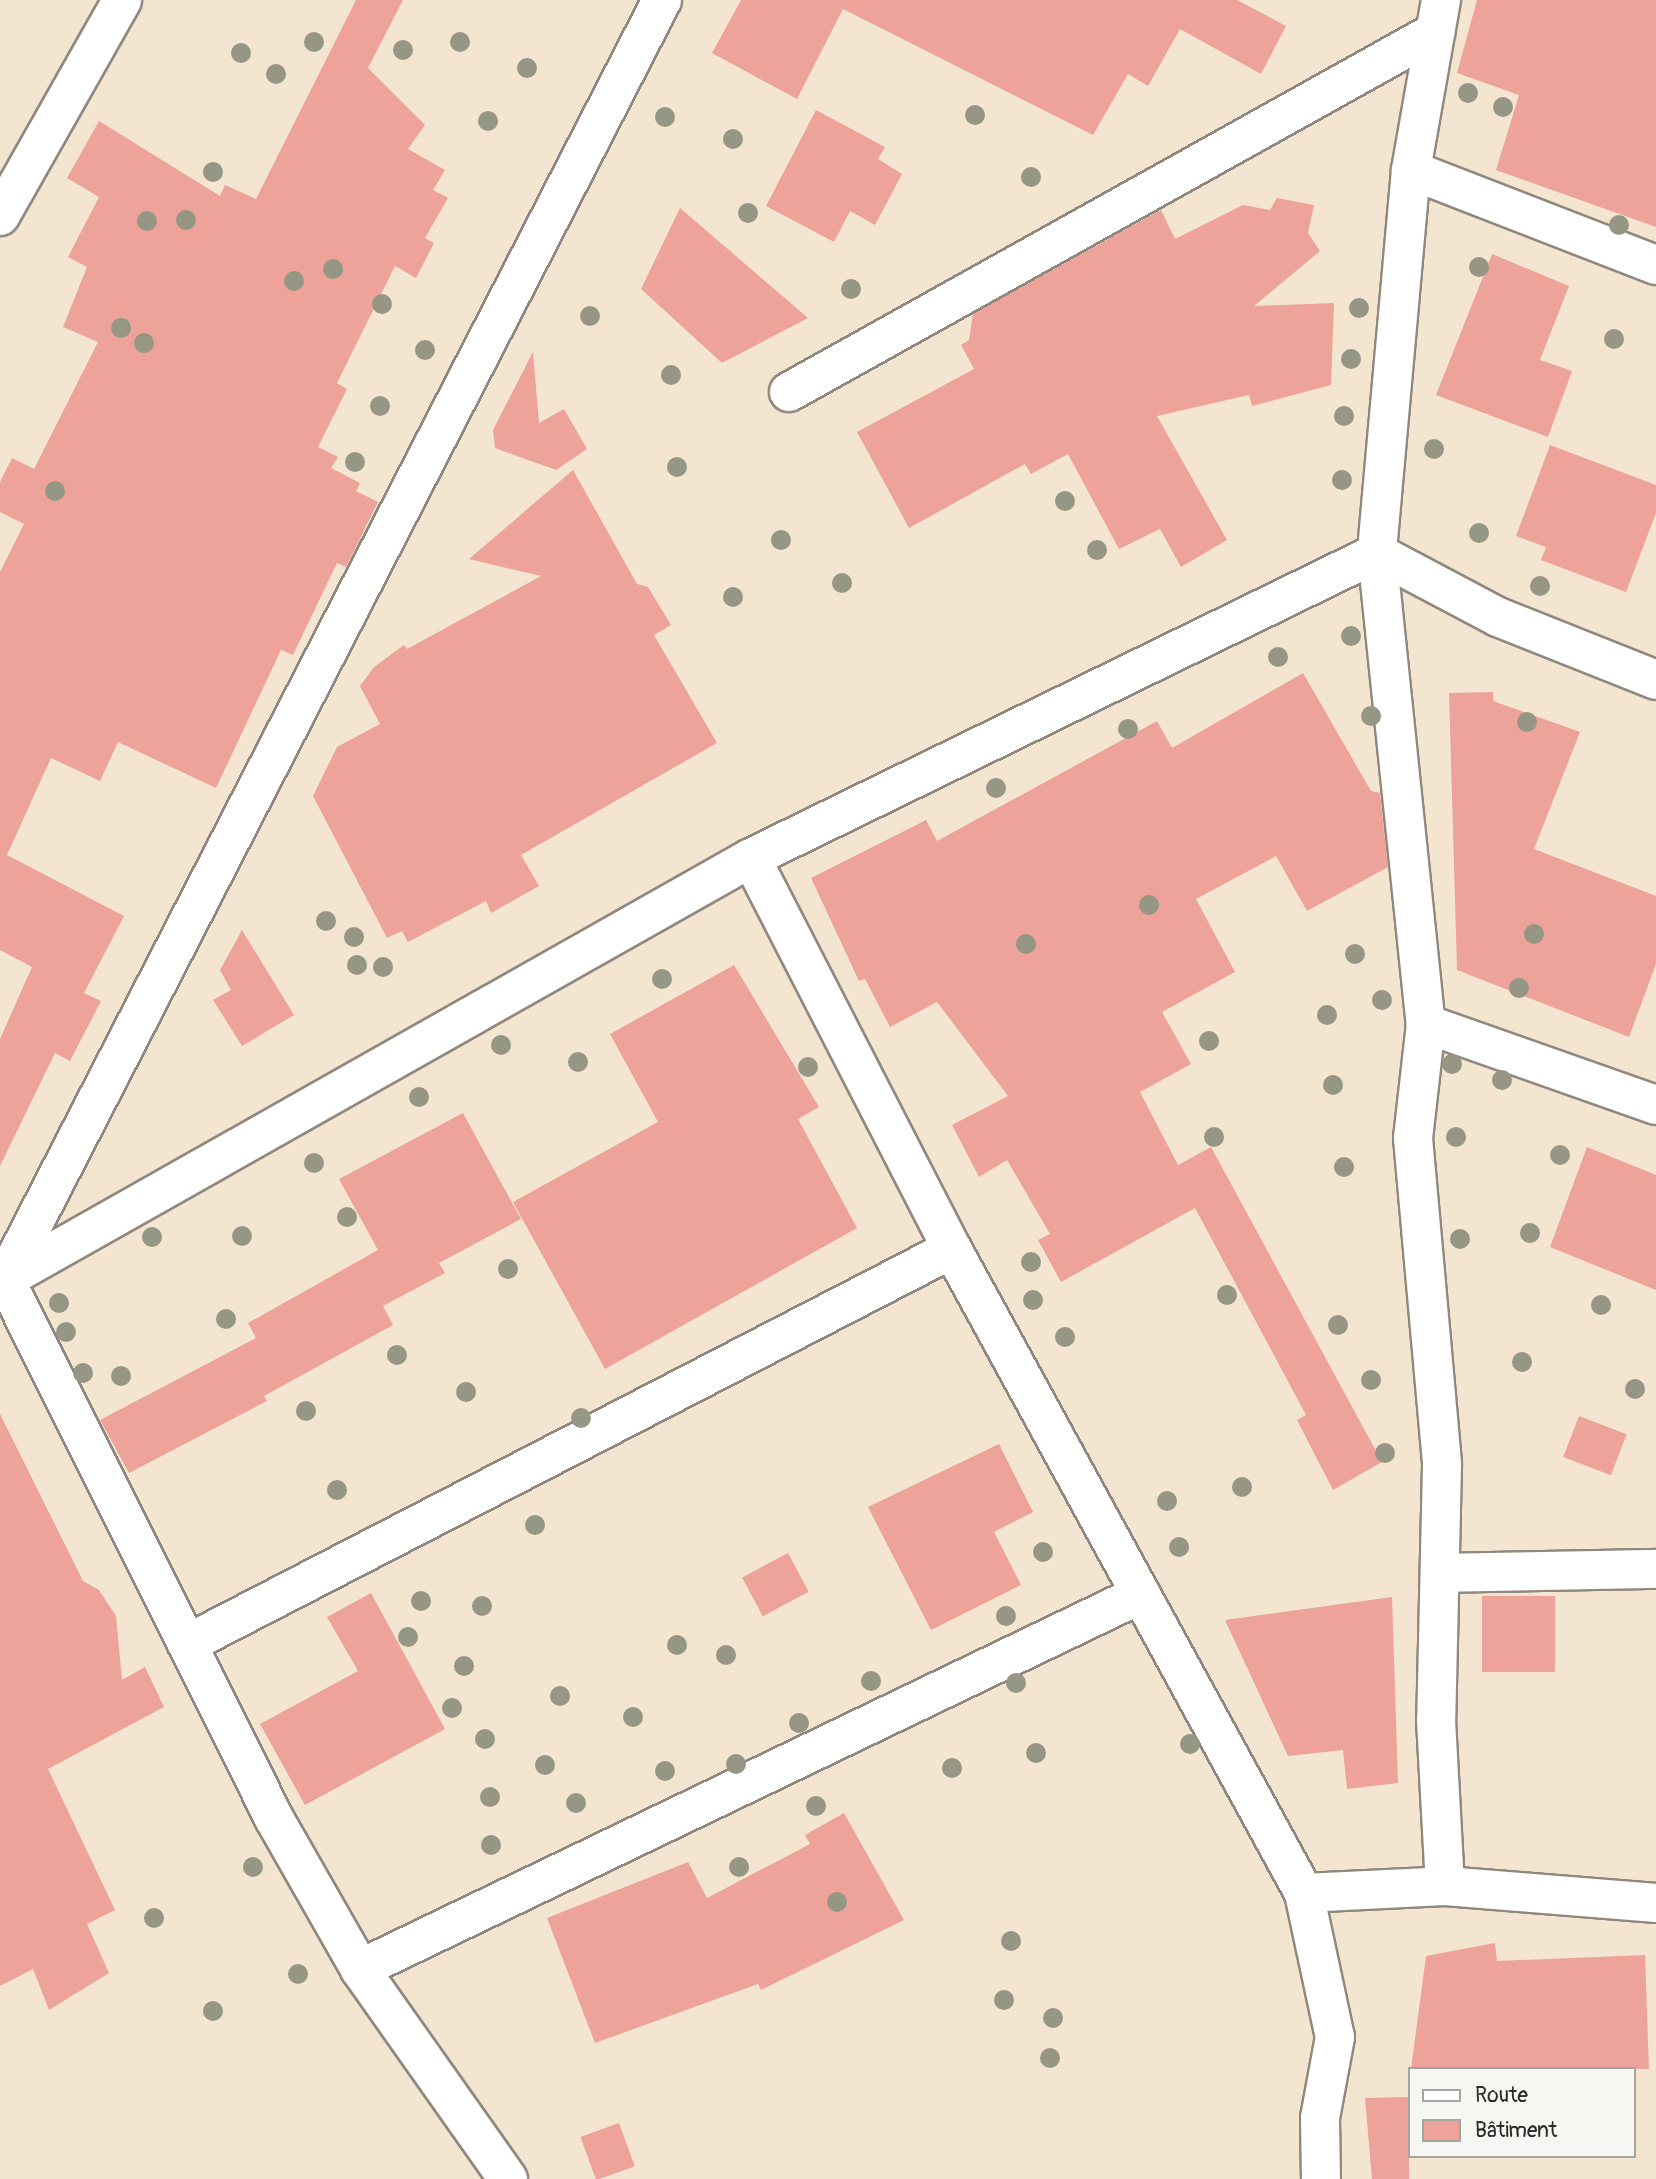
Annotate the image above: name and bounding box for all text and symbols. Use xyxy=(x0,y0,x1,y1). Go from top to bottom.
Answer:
legend xyxy=(1408,2067,1635,2158)
text: Route xyxy=(1475,2082,1528,2109)
text: Bâtiment xyxy=(1475,2117,1557,2144)

